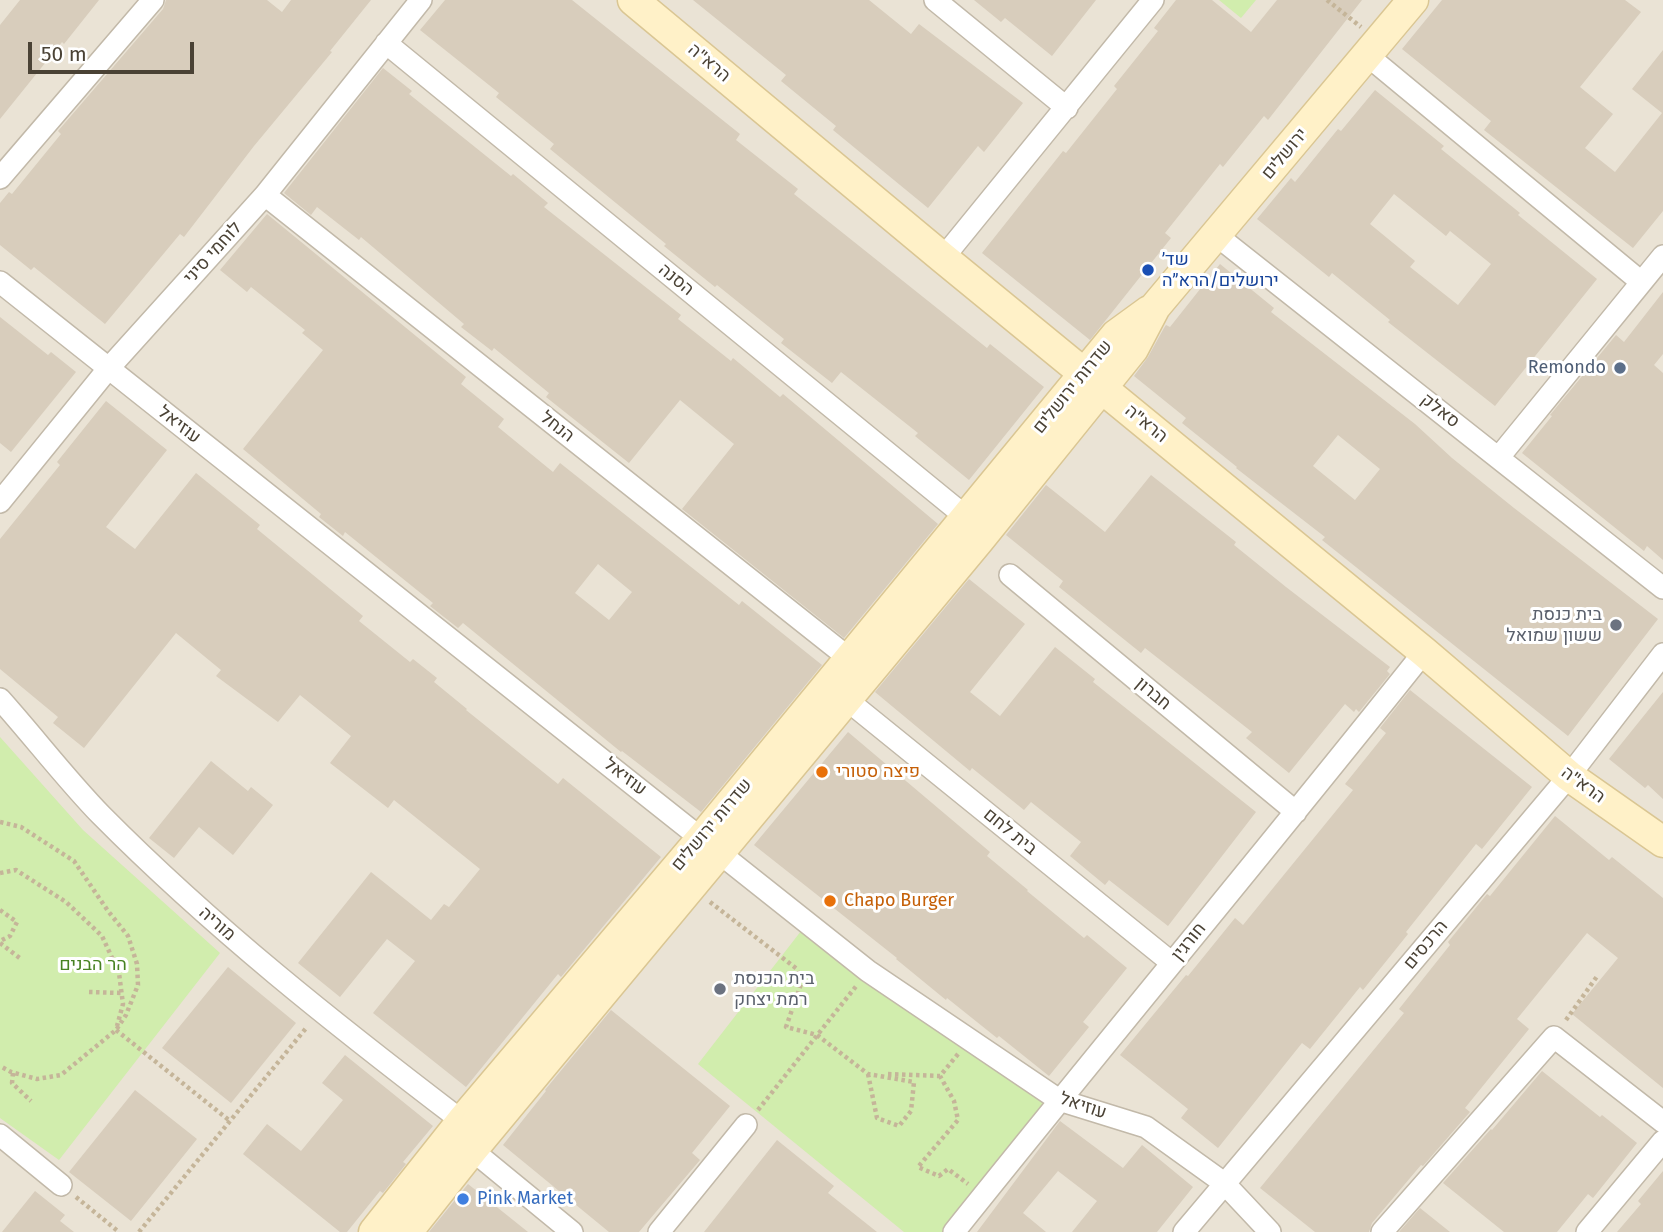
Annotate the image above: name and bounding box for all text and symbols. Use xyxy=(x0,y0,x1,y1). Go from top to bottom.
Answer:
scale bar xyxy=(32,28,198,72)
street label: הרא"ה xyxy=(683,39,735,87)
text: 50 m xyxy=(41,41,87,67)
street label: ירושלים xyxy=(1257,124,1313,184)
street label: לוחמי סיני xyxy=(180,218,246,288)
place label: שד׳ ירושלים/הרא״ה xyxy=(1162,249,1279,292)
street label: הסנה xyxy=(654,259,698,301)
marker: שד׳ ירושלים/הרא״ה xyxy=(1140,262,1156,278)
street label: שדרות ירושלים xyxy=(1029,336,1117,438)
place label: Remondo xyxy=(1528,357,1606,379)
marker: Remondo xyxy=(1612,360,1628,376)
street label: סאלק xyxy=(1416,389,1464,433)
street label: הרא"ה xyxy=(1120,400,1172,448)
street label: עוזיאל xyxy=(153,402,205,448)
street label: הנחל xyxy=(536,407,578,447)
place label: בית כנסת ששון שמואל xyxy=(1506,604,1602,646)
marker: בית כנסת ששון שמואל xyxy=(1608,617,1624,633)
street label: חברון xyxy=(1131,673,1175,715)
street label: עוזיאל xyxy=(599,754,651,800)
place label: פיצה סטורי xyxy=(836,761,920,783)
street label: הרא"ה xyxy=(1557,762,1609,808)
marker: פיצה סטורי xyxy=(814,764,830,780)
street label: שדרות ירושלים xyxy=(667,774,757,876)
street label: בית לחם xyxy=(979,804,1041,860)
place label: Chapo Burger xyxy=(844,890,954,912)
marker: Chapo Burger xyxy=(822,893,838,909)
street label: מוריה xyxy=(194,902,240,946)
street label: הרכסים xyxy=(1399,916,1453,974)
street label: חורגין xyxy=(1167,919,1211,965)
park label: הר הבנים xyxy=(59,954,127,976)
place label: בית הכנסת רמת יצחק xyxy=(734,968,814,1010)
marker: בית הכנסת רמת יצחק xyxy=(712,981,728,997)
street label: עוזיאל xyxy=(1057,1088,1109,1124)
place label: Pink Market xyxy=(477,1188,573,1210)
marker: Pink Market xyxy=(455,1191,471,1207)

